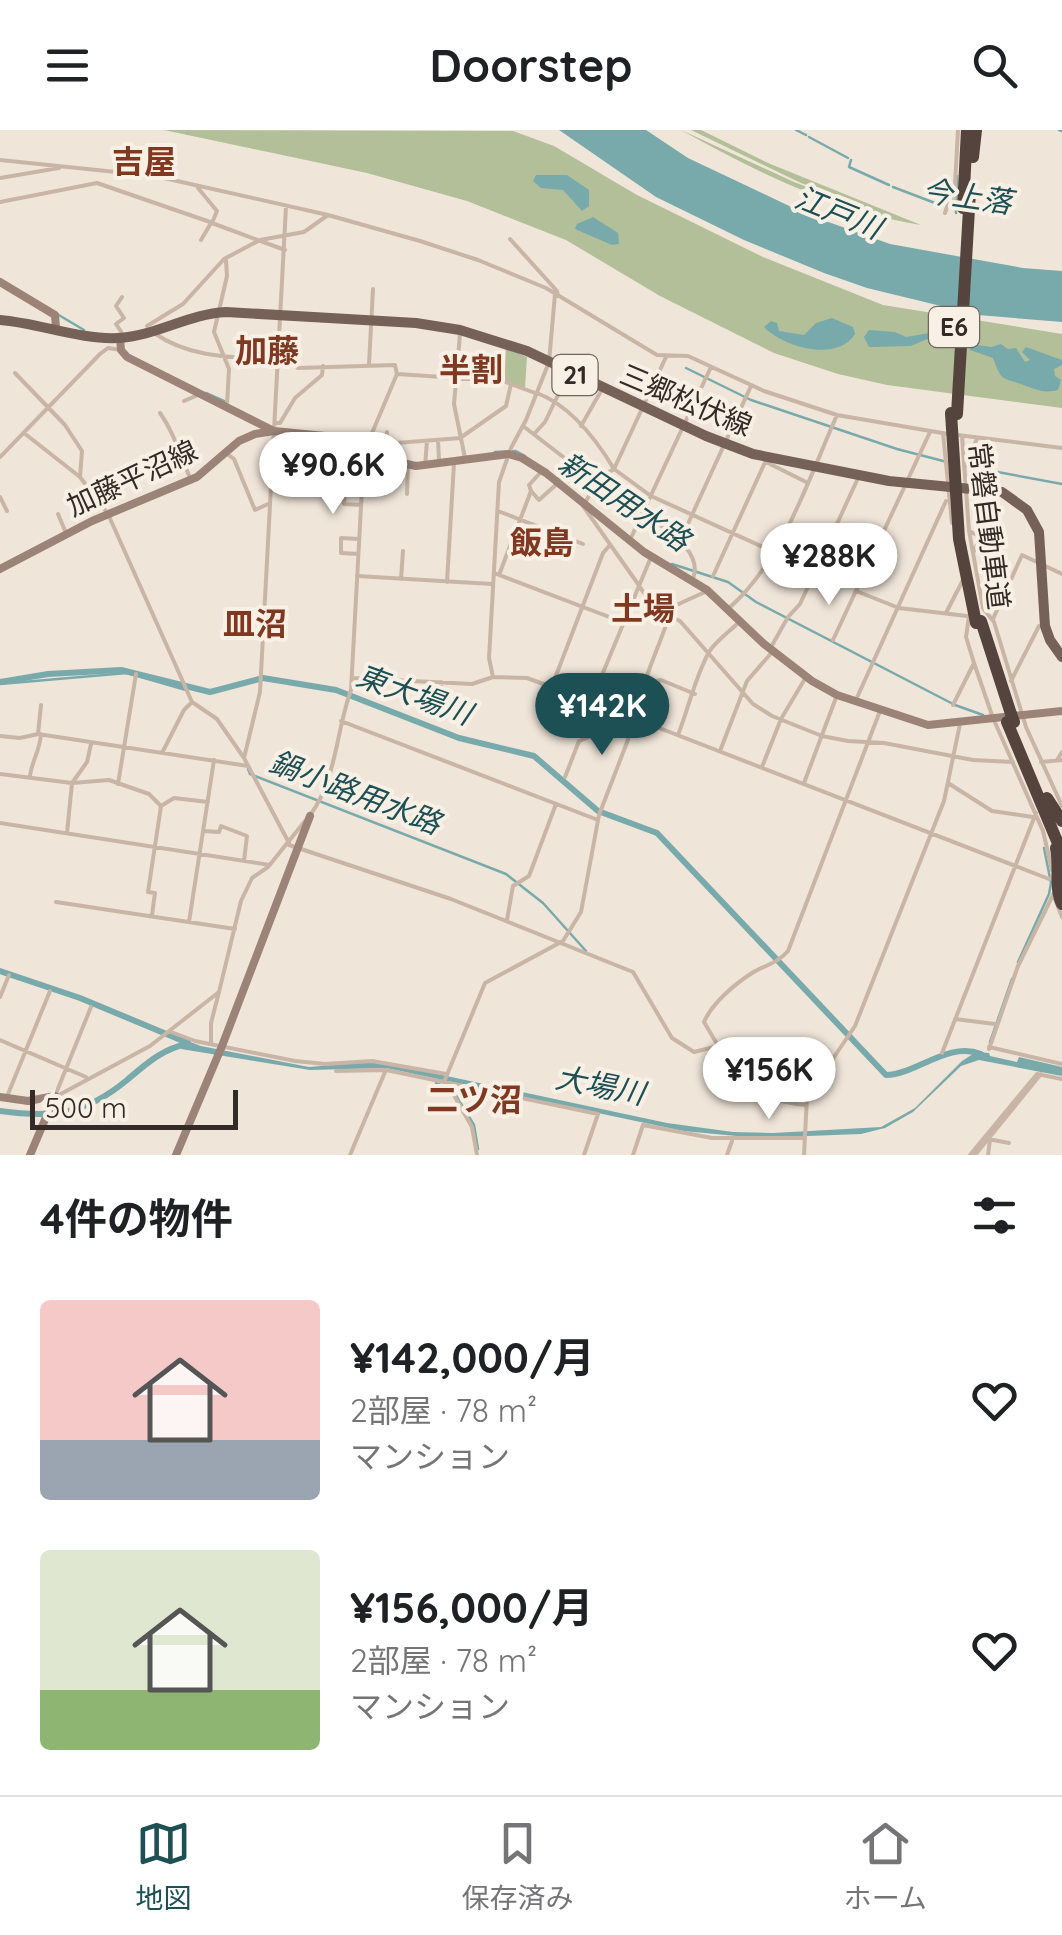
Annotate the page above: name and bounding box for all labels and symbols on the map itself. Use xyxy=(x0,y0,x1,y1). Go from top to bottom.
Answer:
district label: 吉屋 xyxy=(112,141,176,181)
water label: 今上落 xyxy=(920,171,1018,222)
water label: 江戸川 xyxy=(790,178,890,248)
road number: E6 xyxy=(929,307,979,347)
district label: 加藤 xyxy=(235,330,299,370)
district label: 半割 xyxy=(439,349,503,389)
road number: 21 xyxy=(552,355,598,395)
street label: 三郷松伏線 xyxy=(615,356,757,443)
street label: 加藤平沼線 xyxy=(61,432,203,523)
pin: ¥90.6K xyxy=(252,432,414,517)
street label: 常磐自動車道 xyxy=(962,440,1017,611)
water label: 新田用水路 xyxy=(552,443,700,561)
district label: 飯島 xyxy=(510,522,574,562)
pin: ¥288K xyxy=(759,523,899,608)
district label: 土場 xyxy=(611,588,675,628)
district label: 皿沼 xyxy=(223,603,287,643)
water label: 東大場川 xyxy=(351,656,480,733)
pin: ¥142K xyxy=(532,673,672,758)
water label: 鍋小路用水路 xyxy=(265,742,449,843)
pin: ¥156K xyxy=(699,1037,839,1122)
water label: 大場川 xyxy=(552,1058,651,1113)
district label: 二ツ沼 xyxy=(426,1079,522,1119)
scale bar xyxy=(30,1085,238,1130)

